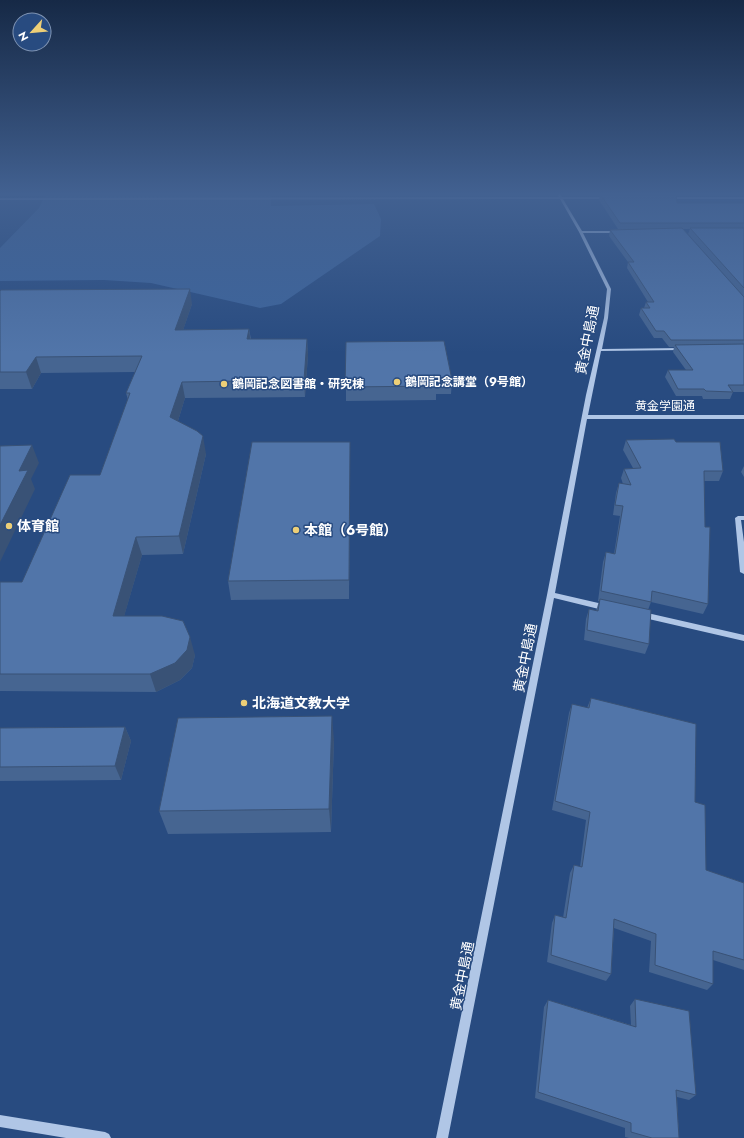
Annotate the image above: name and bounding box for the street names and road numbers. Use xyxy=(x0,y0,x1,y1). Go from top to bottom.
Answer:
street label: 黄金中島通 xyxy=(571,304,603,376)
street label: 黄金学園通 xyxy=(635,397,695,415)
street label: 黄金中島通 xyxy=(509,622,541,694)
street label: 黄金中島通 xyxy=(446,940,478,1012)

